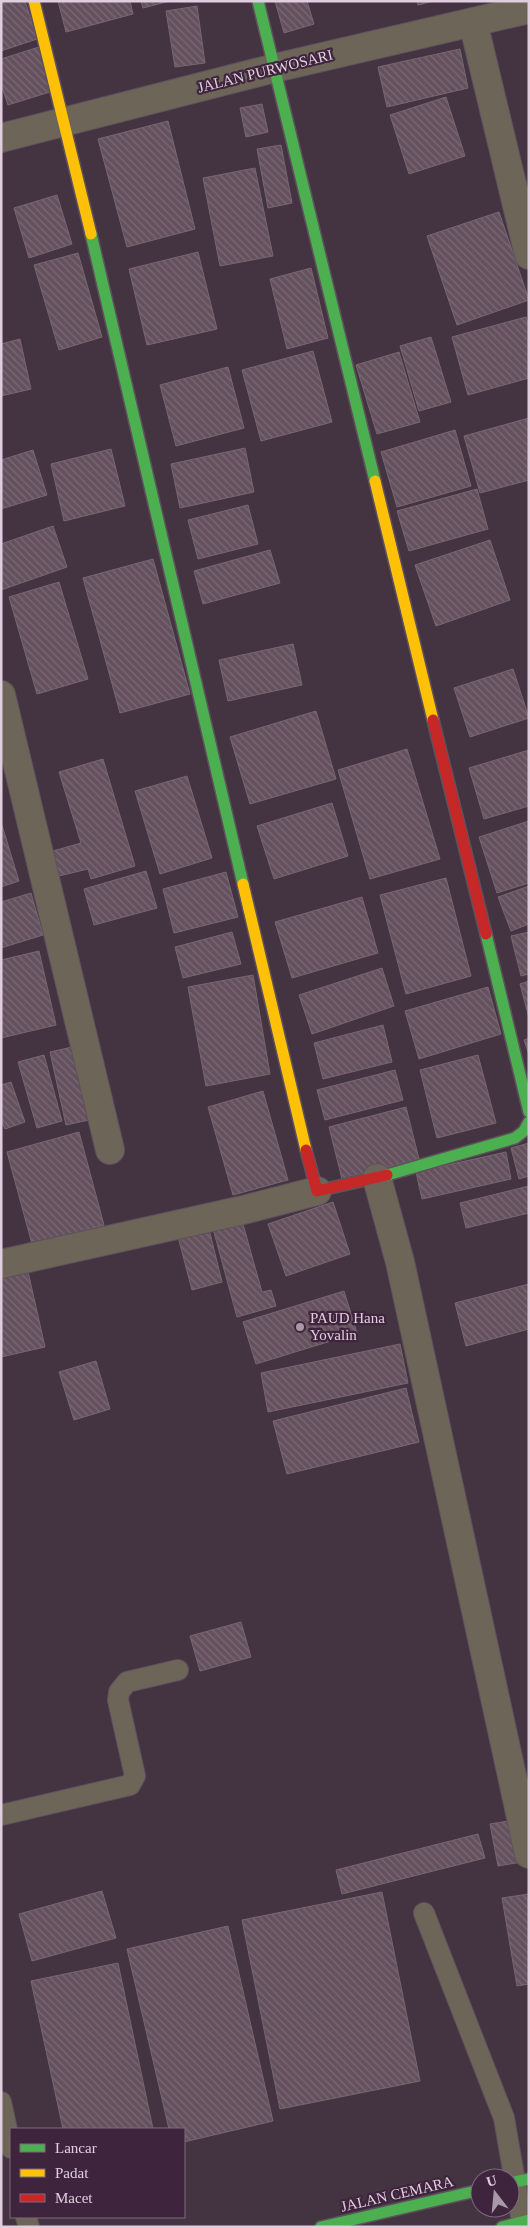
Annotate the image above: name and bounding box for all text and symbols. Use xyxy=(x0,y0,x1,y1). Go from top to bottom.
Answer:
street label: JALAN PURWOSARI xyxy=(196,46,334,96)
place label: PAUD Hana Yovalin xyxy=(310,1310,385,1343)
marker: PAUD Hana Yovalin xyxy=(294,1321,306,1333)
legend xyxy=(10,2128,185,2218)
text: Lancar xyxy=(55,2140,97,2156)
text: Padat xyxy=(55,2165,89,2181)
north arrow xyxy=(470,2168,520,2218)
text: U xyxy=(485,2172,498,2190)
street label: JALAN CEMARA xyxy=(339,2173,455,2215)
text: Macet xyxy=(55,2190,93,2206)

